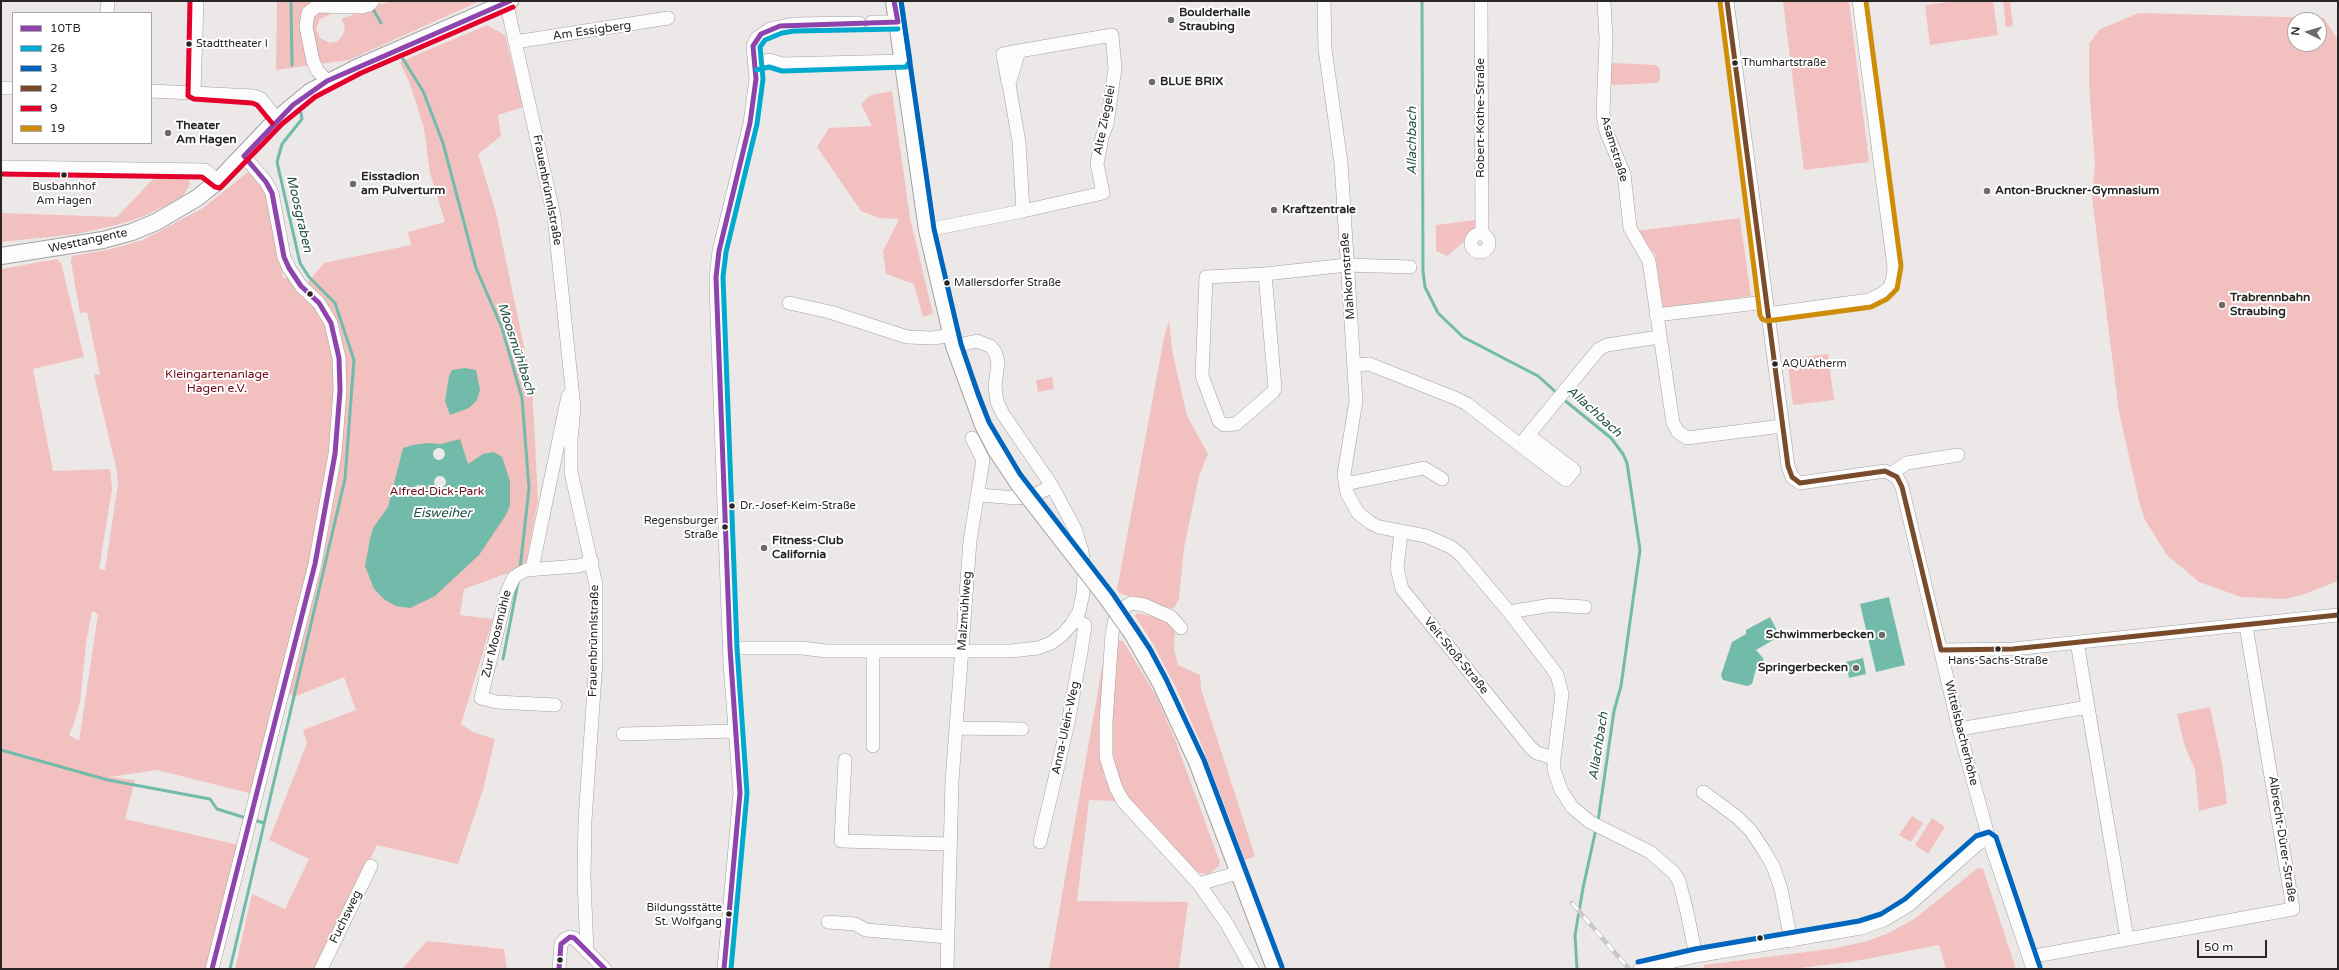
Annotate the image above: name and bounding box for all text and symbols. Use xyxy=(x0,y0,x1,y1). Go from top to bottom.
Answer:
place label: Boulderhalle Straubing xyxy=(1179,6,1251,34)
legend xyxy=(12,12,152,144)
north arrow xyxy=(2287,12,2327,52)
marker: Boulderhalle Straubing xyxy=(1166,15,1176,25)
street label: Am Essigberg xyxy=(552,18,632,44)
text: 10TB xyxy=(50,21,81,35)
text: N xyxy=(2289,26,2302,36)
place label: Stadttheater I xyxy=(196,37,268,51)
marker: Stadttheater I xyxy=(184,39,194,49)
text: 26 xyxy=(50,41,65,55)
place label: Thumhartstraße xyxy=(1742,56,1826,70)
street label: Robert-Kothe-Straße xyxy=(1474,58,1488,178)
marker: Thumhartstraße xyxy=(1730,58,1740,68)
text: 3 xyxy=(50,61,58,75)
place label: BLUE BRIX xyxy=(1160,75,1223,89)
marker: BLUE BRIX xyxy=(1147,77,1157,87)
text: 2 xyxy=(50,81,58,95)
street label: Alte Ziegelei xyxy=(1091,84,1119,156)
text: 9 xyxy=(50,101,58,115)
water label: Allachbach xyxy=(1405,107,1421,175)
street label: Asamstraße xyxy=(1597,114,1631,184)
place label: Theater Am Hagen xyxy=(176,119,236,147)
text: 19 xyxy=(50,121,65,135)
marker: Theater Am Hagen xyxy=(163,128,173,138)
street label: Frauenbrünnlstraße xyxy=(529,133,565,247)
marker: Busbahnhof Am Hagen xyxy=(59,170,69,180)
place label: Eisstadion am Pulverturm xyxy=(361,170,445,198)
water label: Moosgraben xyxy=(283,174,315,254)
marker: Eisstadion am Pulverturm xyxy=(348,179,358,189)
place label: Busbahnhof Am Hagen xyxy=(32,180,96,206)
place label: Anton-Bruckner-Gymnasium xyxy=(1995,184,2159,198)
marker: Anton-Bruckner-Gymnasium xyxy=(1982,186,1992,196)
place label: Kraftzentrale xyxy=(1282,203,1356,217)
marker: Kraftzentrale xyxy=(1269,205,1279,215)
street label: Westtangente xyxy=(47,226,129,256)
street label: Mahkornstraße xyxy=(1338,232,1358,320)
place label: Mallersdorfer Straße xyxy=(954,276,1061,290)
marker: Mallersdorfer Straße xyxy=(942,278,952,288)
unlabelled marker xyxy=(305,289,315,299)
place label: Trabrennbahn Straubing xyxy=(2230,291,2310,319)
marker: Trabrennbahn Straubing xyxy=(2217,300,2227,310)
water label: Moosmühlbach xyxy=(494,301,538,397)
place label: AQUAtherm xyxy=(1782,357,1846,371)
marker: AQUAtherm xyxy=(1770,359,1780,369)
park label: Kleingartenanlage Hagen e.V. xyxy=(165,368,269,396)
water label: Allachbach xyxy=(1563,383,1625,441)
park label: Alfred-Dick-Park xyxy=(390,485,484,499)
place label: Dr.-Josef-Keim-Straße xyxy=(740,499,856,513)
marker: Dr.-Josef-Keim-Straße xyxy=(727,501,737,511)
water label: Eisweiher xyxy=(413,506,471,522)
place label: Regensburger Straße xyxy=(644,514,718,540)
marker: Regensburger Straße xyxy=(720,522,730,532)
place label: Fitness-Club California xyxy=(772,534,843,562)
marker: Fitness-Club California xyxy=(759,543,769,553)
street label: Malzmühlweg xyxy=(955,571,975,651)
street label: Frauenbrünnlstraße xyxy=(586,585,602,697)
street label: Zur Moosmühle xyxy=(479,589,515,679)
street label: Veit-Stoß-Straße xyxy=(1421,615,1491,697)
place label: Schwimmerbecken xyxy=(1766,628,1874,642)
marker: Schwimmerbecken xyxy=(1877,630,1887,640)
marker: Hans-Sachs-Straße xyxy=(1993,644,2003,654)
place label: Hans-Sachs-Straße xyxy=(1948,654,2048,668)
place label: Springerbecken xyxy=(1758,661,1848,675)
marker: Springerbecken xyxy=(1851,663,1861,673)
street label: Wittelsbacherhöhe xyxy=(1941,679,1981,787)
street label: Anna-Ulein-Weg xyxy=(1049,680,1083,776)
water label: Allachbach xyxy=(1586,711,1612,781)
street label: Albrecht-Dürer-Straße xyxy=(2265,775,2299,903)
street label: Fuchsweg xyxy=(327,888,365,946)
place label: Bildungsstätte St. Wolfgang xyxy=(646,901,722,927)
marker: Bildungsstätte St. Wolfgang xyxy=(724,909,734,919)
scale bar xyxy=(2199,932,2269,958)
unlabelled marker xyxy=(1755,933,1765,943)
text: 50 m xyxy=(2204,940,2233,954)
unlabelled marker xyxy=(555,955,565,965)

